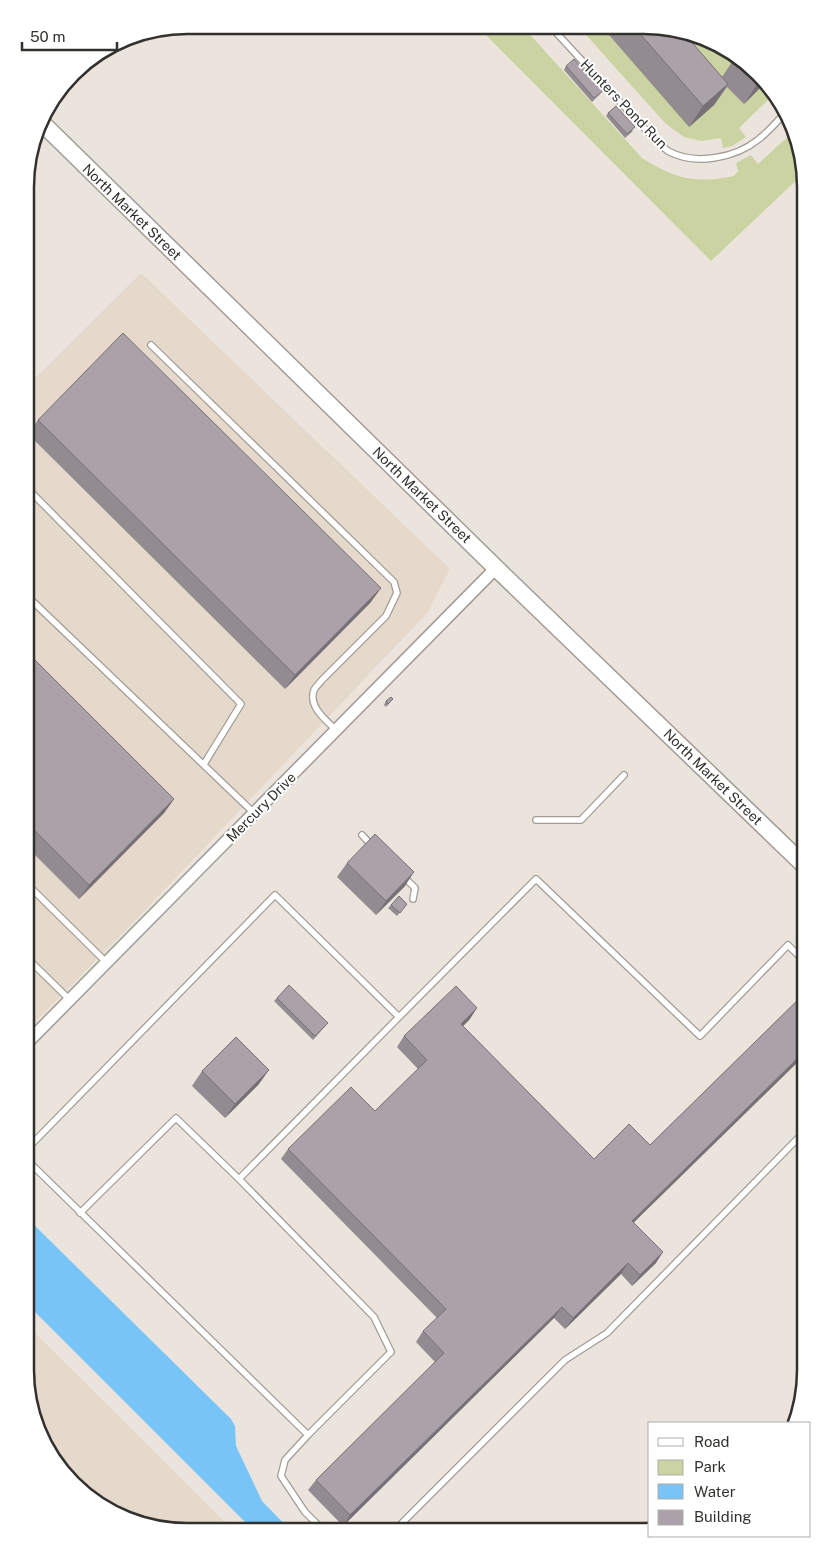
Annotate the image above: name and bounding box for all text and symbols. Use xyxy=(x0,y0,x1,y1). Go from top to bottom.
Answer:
scale bar xyxy=(22,20,118,52)
text: 50 m xyxy=(30,28,65,45)
street label: Hunters Pond Run xyxy=(577,56,671,152)
street label: North Market Street xyxy=(79,161,185,263)
street label: North Market Street xyxy=(369,444,475,546)
street label: North Market Street xyxy=(660,726,766,828)
street label: Mercury Drive xyxy=(223,769,299,845)
legend xyxy=(648,1422,811,1537)
text: Road xyxy=(694,1433,730,1450)
text: Park xyxy=(694,1458,726,1475)
text: Water xyxy=(694,1483,736,1500)
text: Building xyxy=(694,1508,752,1525)

